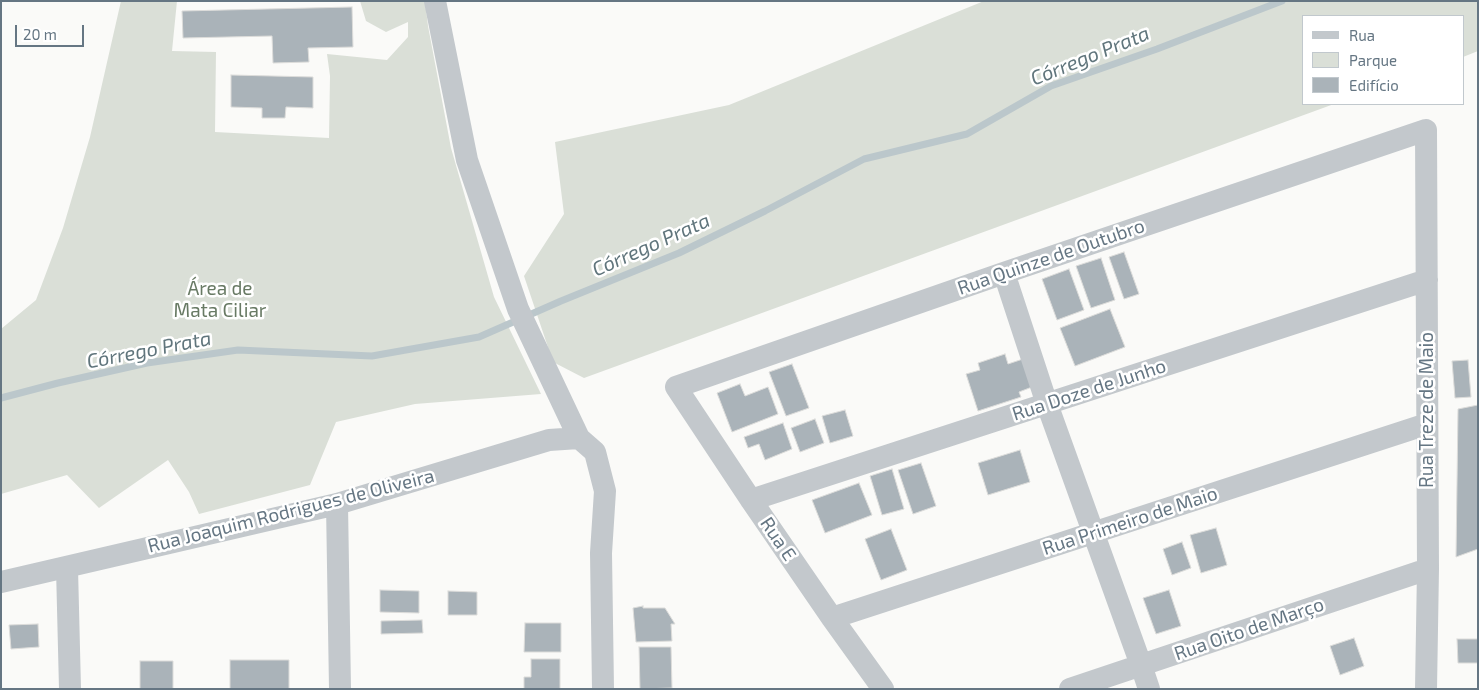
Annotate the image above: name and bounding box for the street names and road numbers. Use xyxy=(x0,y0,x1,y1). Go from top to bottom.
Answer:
street label: Rua Quinze de Outubro xyxy=(954,214,1148,300)
street label: Rua Treze de Maio xyxy=(1416,332,1438,488)
street label: Rua Doze de Junho xyxy=(1009,354,1169,426)
street label: Rua Joaquim Rodrigues de Oliveira xyxy=(145,464,437,558)
street label: Rua Primeiro de Maio xyxy=(1040,482,1220,560)
street label: Rua E xyxy=(755,513,801,565)
street label: Rua Oito de Março xyxy=(1171,593,1327,665)

